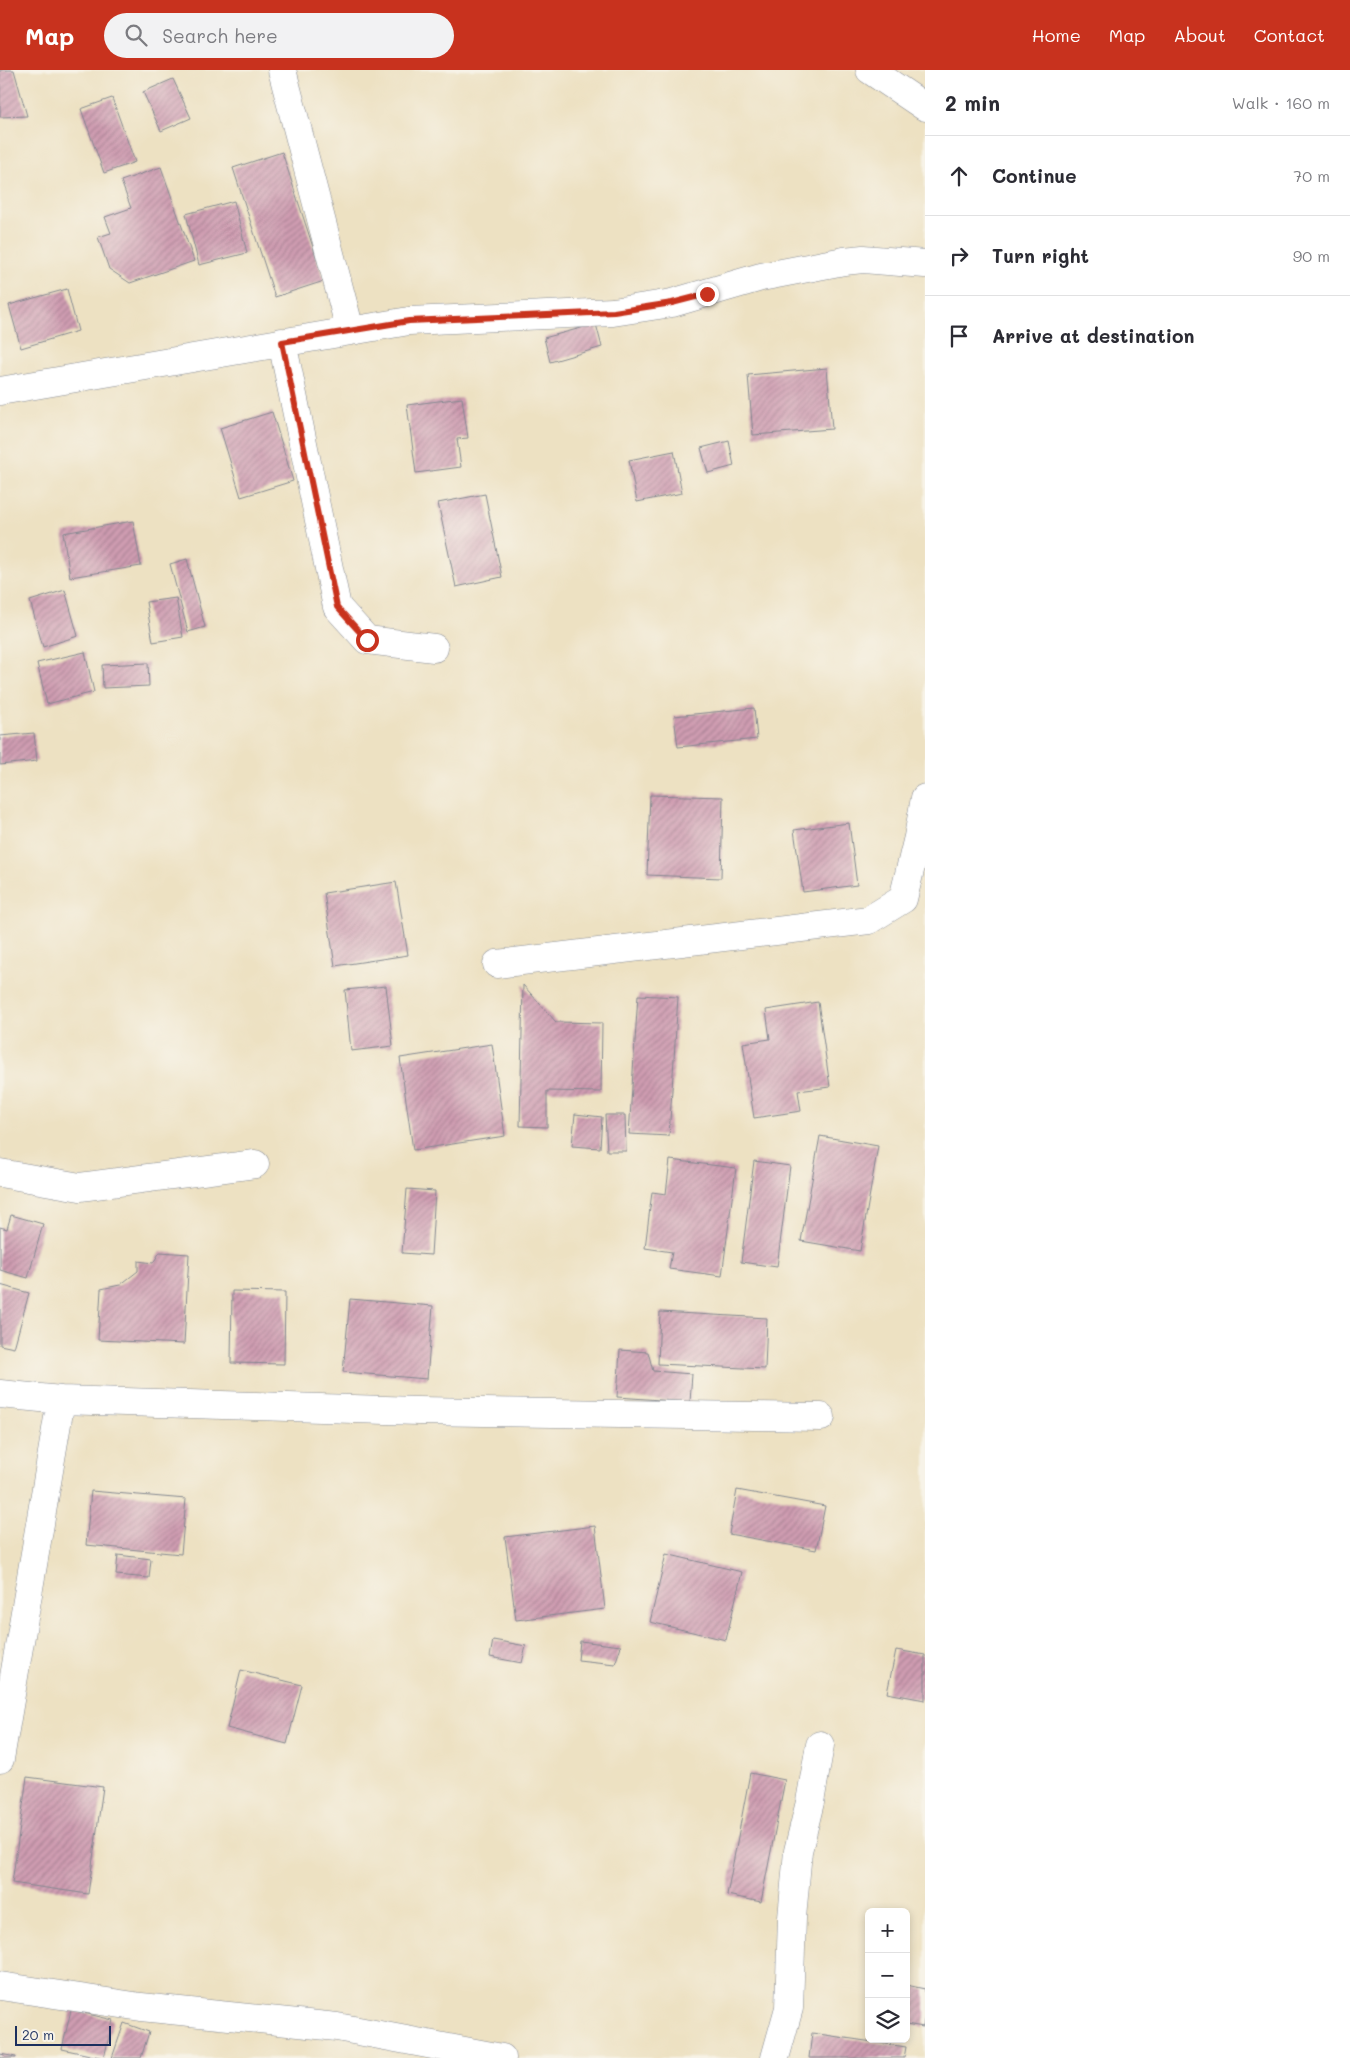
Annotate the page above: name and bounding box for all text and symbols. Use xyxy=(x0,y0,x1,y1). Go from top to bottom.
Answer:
search box xyxy=(104,13,454,58)
text: Map xyxy=(25,20,74,51)
icon: search xyxy=(122,21,150,49)
text: Search here xyxy=(162,23,278,48)
text: Home xyxy=(1032,23,1081,47)
text: Map xyxy=(1109,23,1145,47)
text: About xyxy=(1173,23,1226,47)
text: Contact xyxy=(1254,23,1325,47)
text: 2 min xyxy=(945,89,1000,116)
text: Walk · 160 m xyxy=(1232,92,1330,113)
icon: ahead xyxy=(945,162,973,190)
text: Continue xyxy=(992,163,1077,188)
text: 70 m xyxy=(1293,165,1330,186)
icon: right xyxy=(945,242,973,270)
text: Turn right xyxy=(992,243,1089,268)
text: 90 m xyxy=(1293,245,1330,266)
route end xyxy=(696,283,719,306)
icon: arrive xyxy=(945,322,973,350)
text: Arrive at destination xyxy=(992,323,1195,348)
route start xyxy=(356,629,379,652)
map controls xyxy=(865,1908,910,2043)
button: + xyxy=(865,1908,910,1953)
button: − xyxy=(865,1953,910,1998)
button: layers xyxy=(865,1998,910,2043)
scale bar xyxy=(15,2023,111,2046)
text: 20 m xyxy=(22,2025,54,2044)

